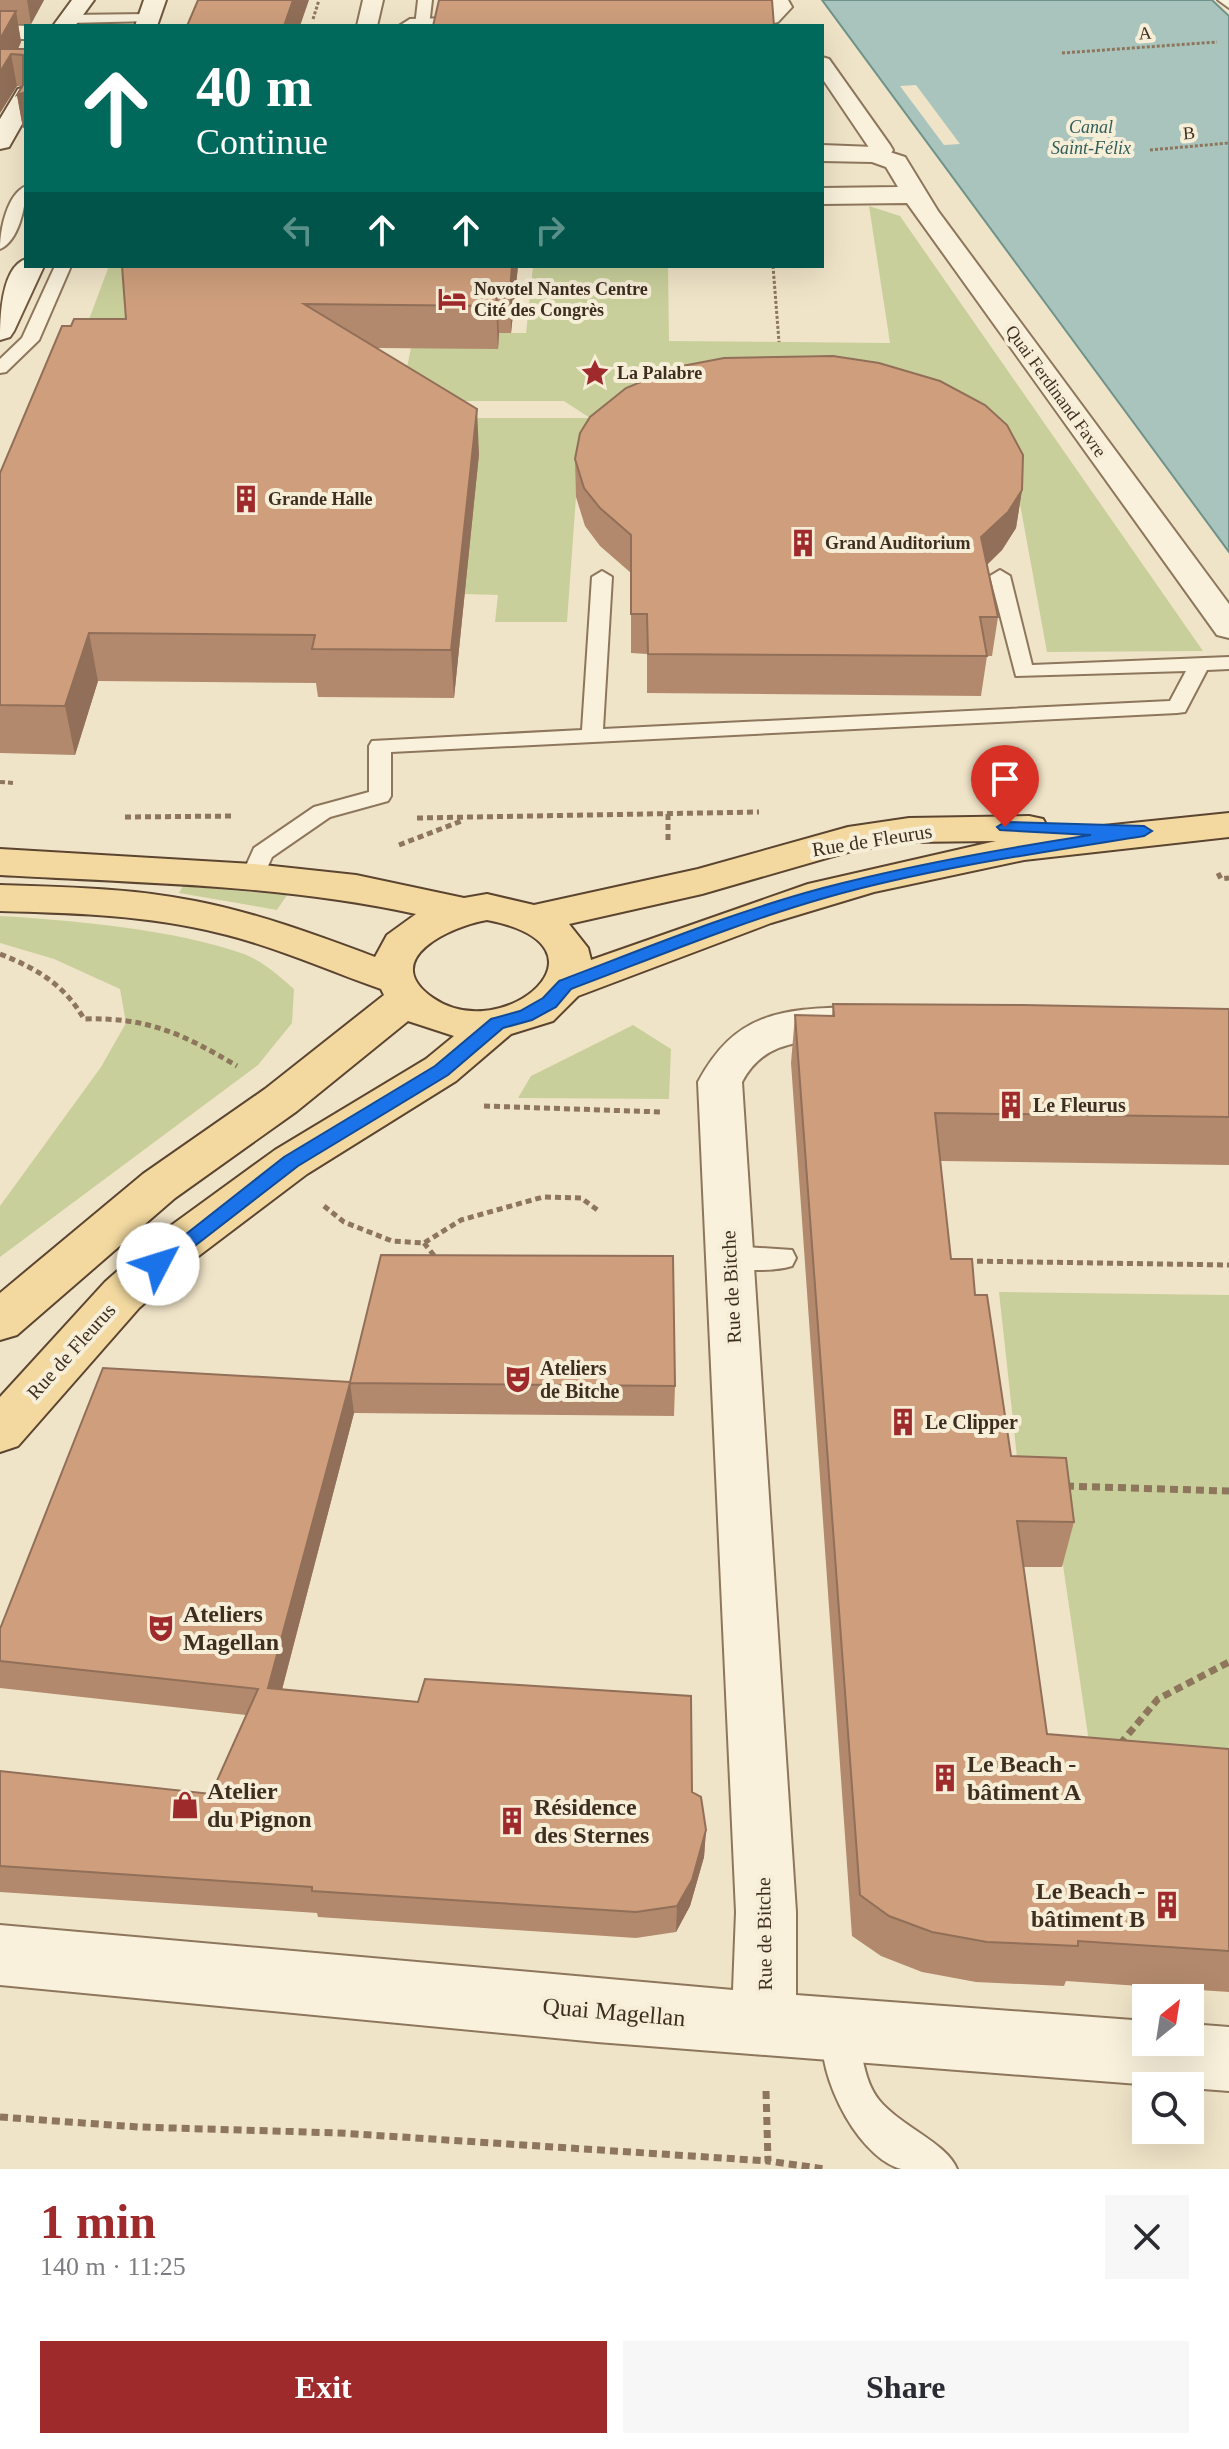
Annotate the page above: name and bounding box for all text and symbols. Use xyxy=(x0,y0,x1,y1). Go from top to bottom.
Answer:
street label: A xyxy=(1138,23,1152,43)
icon: ahead xyxy=(64,56,168,160)
text: 40 m xyxy=(196,56,313,118)
water label: Canal Saint-Félix xyxy=(1051,117,1131,158)
text: Continue xyxy=(196,122,328,162)
street label: B xyxy=(1182,123,1196,143)
icon: left xyxy=(276,208,320,252)
icon: ahead xyxy=(360,208,404,252)
icon: ahead xyxy=(444,208,488,252)
icon: right xyxy=(528,208,572,252)
place label: Novotel Nantes Centre Cité des Congrès xyxy=(474,279,648,320)
hotel icon: Novotel Nantes Centre Cité des Congrès xyxy=(437,284,467,314)
street label: Quai Ferdinand Favre xyxy=(1001,321,1111,461)
place icon: La Palabre xyxy=(580,358,610,388)
place label: La Palabre xyxy=(617,363,702,383)
building icon: Grande Halle xyxy=(231,484,261,514)
place label: Grande Halle xyxy=(268,489,373,509)
building icon: Grand Auditorium xyxy=(788,528,818,558)
place label: Grand Auditorium xyxy=(825,533,971,553)
pin xyxy=(971,745,1039,827)
icon: arrive xyxy=(983,757,1027,801)
street label: Rue de Fleurus xyxy=(810,820,934,860)
building icon: Le Fleurus xyxy=(996,1090,1026,1120)
place label: Le Fleurus xyxy=(1033,1094,1126,1116)
position arrow xyxy=(116,1222,200,1306)
street label: Rue de Bitche xyxy=(717,1230,745,1344)
street label: Rue de Fleurus xyxy=(22,1298,120,1403)
place label: Ateliers de Bitche xyxy=(540,1357,620,1402)
theatre icon: Ateliers de Bitche xyxy=(503,1364,533,1394)
building icon: Le Clipper xyxy=(888,1407,918,1437)
place label: Le Clipper xyxy=(925,1411,1018,1434)
place label: Ateliers Magellan xyxy=(183,1601,279,1655)
theatre icon: Ateliers Magellan xyxy=(146,1613,176,1643)
place label: Le Beach - bâtiment A xyxy=(967,1751,1082,1805)
building icon: Le Beach - bâtiment A xyxy=(930,1763,960,1793)
place label: Atelier du Pignon xyxy=(207,1778,312,1832)
shop icon: Atelier du Pignon xyxy=(170,1790,200,1820)
place label: Résidence des Sternes xyxy=(534,1794,649,1848)
building icon: Résidence des Sternes xyxy=(497,1806,527,1836)
street label: Rue de Bitche xyxy=(752,1877,776,1991)
place label: Le Beach - bâtiment B xyxy=(1031,1878,1145,1932)
building icon: Le Beach - bâtiment B xyxy=(1152,1890,1182,1920)
north arrow xyxy=(1132,1984,1204,2056)
map controls xyxy=(1132,1984,1204,2144)
street label: Quai Magellan xyxy=(541,1993,687,2031)
button: search xyxy=(1132,2072,1204,2144)
text: 1 min xyxy=(40,2195,156,2248)
button: close xyxy=(1105,2195,1189,2279)
text: 140 m · 11:25 xyxy=(40,2252,186,2281)
button: Exit xyxy=(40,2341,607,2433)
button: Share xyxy=(623,2341,1189,2433)

